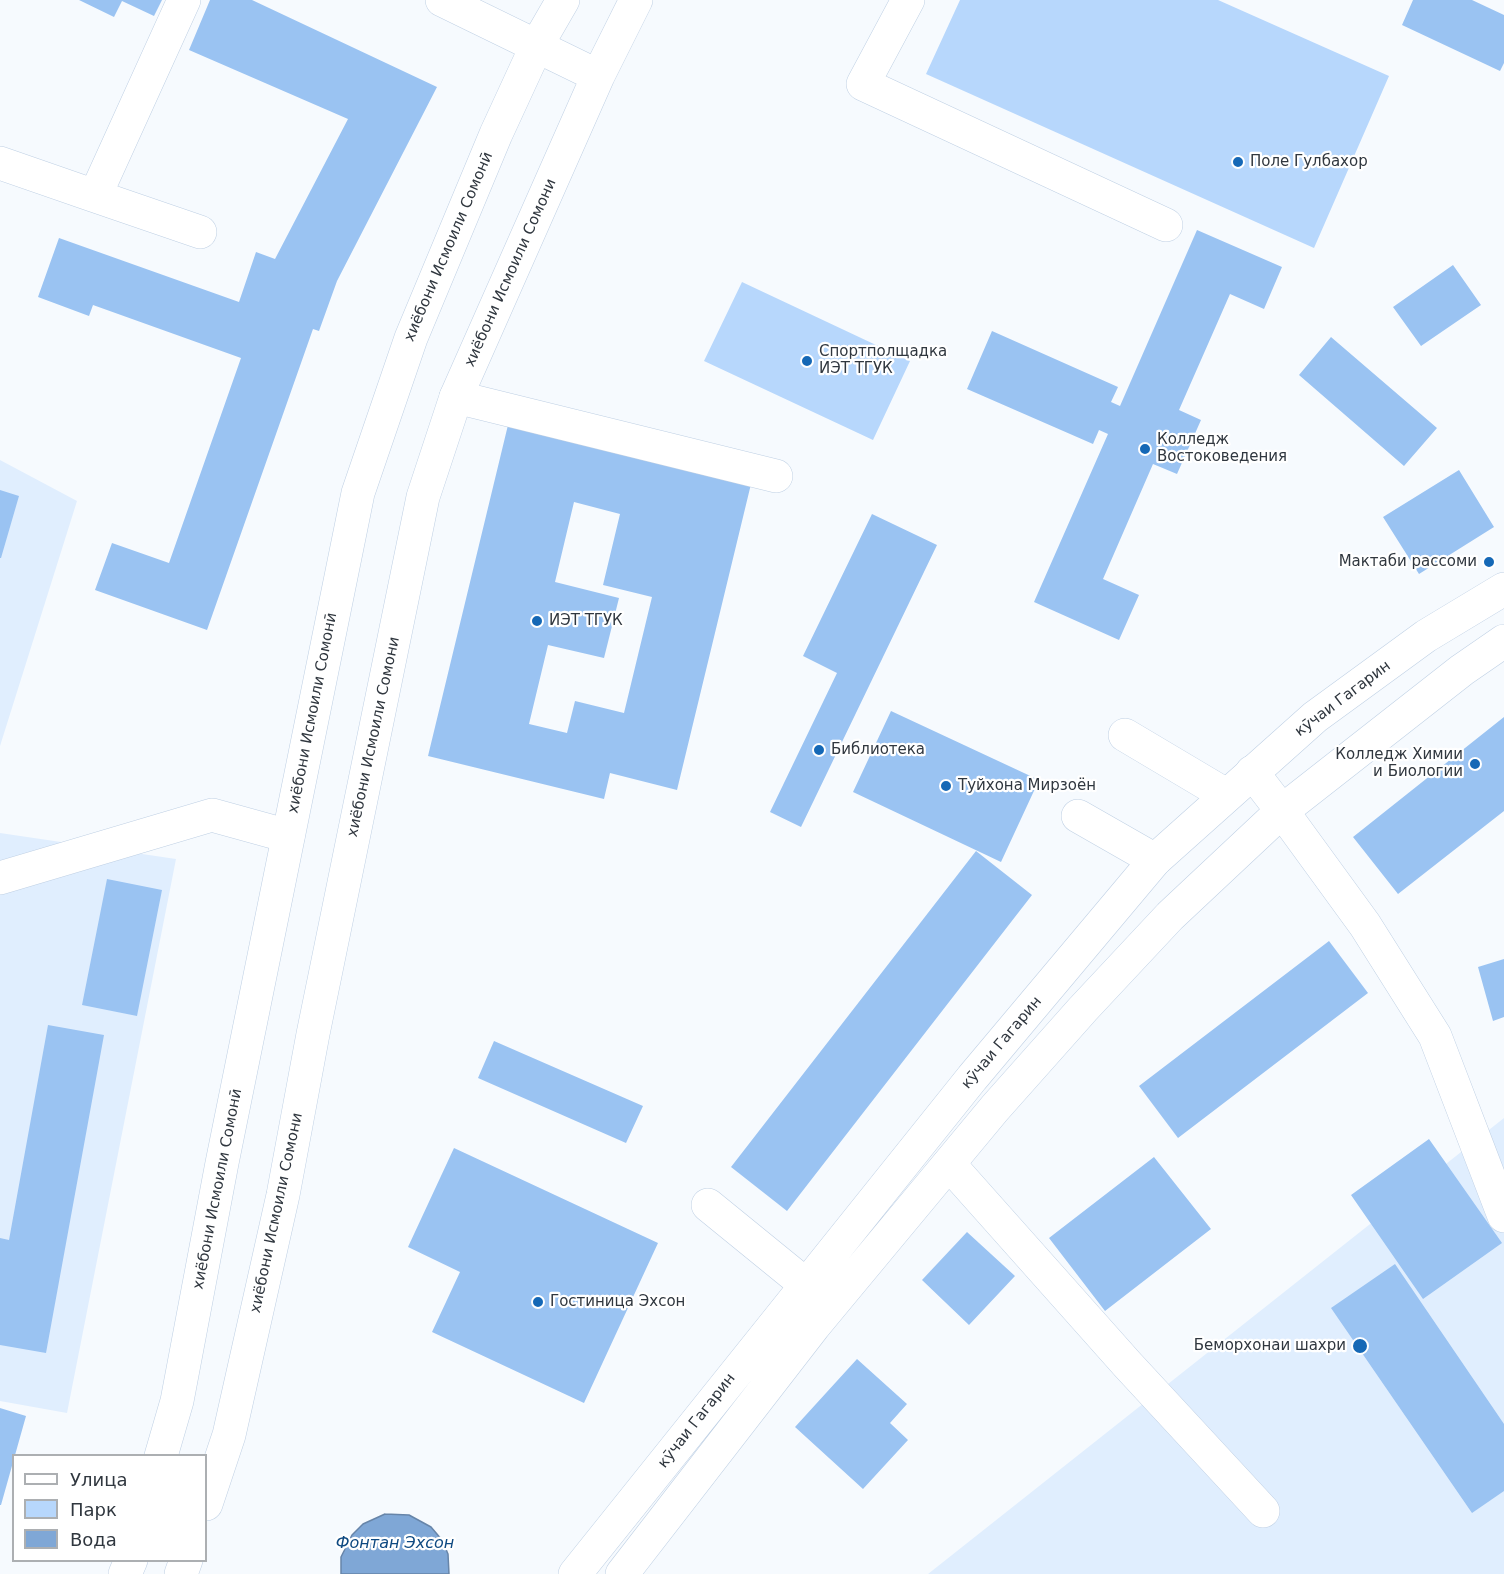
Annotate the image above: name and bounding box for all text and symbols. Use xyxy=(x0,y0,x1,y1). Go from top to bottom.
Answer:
street label: хиёбони Исмоили Сомонӣ xyxy=(401,150,497,344)
place label: Поле Гулбахор xyxy=(1250,153,1368,171)
marker: Поле Гулбахор xyxy=(1231,155,1245,169)
street label: хиёбони Исмоили Сомони xyxy=(461,176,561,370)
place label: Спортполщадка ИЭТ ТГУК xyxy=(819,343,947,378)
marker: Спортполщадка ИЭТ ТГУК xyxy=(800,354,814,368)
place label: Колледж Востоковедения xyxy=(1157,431,1287,466)
marker: Колледж Востоковедения xyxy=(1138,442,1152,456)
place label: Мактаби рассоми xyxy=(1339,553,1477,571)
marker: Мактаби рассоми xyxy=(1482,555,1496,569)
street label: хиёбони Исмоили Сомонӣ xyxy=(285,611,341,815)
place label: ИЭТ ТГУК xyxy=(549,612,623,630)
marker: ИЭТ ТГУК xyxy=(530,614,544,628)
street label: хиёбони Исмоили Сомони xyxy=(344,635,404,839)
street label: кӯчаи Гагарин xyxy=(1292,657,1394,741)
place label: Библиотека xyxy=(831,741,925,759)
marker: Библиотека xyxy=(812,743,826,757)
place label: Колледж Химии и Биологии xyxy=(1335,746,1463,781)
marker: Колледж Химии и Биологии xyxy=(1468,757,1482,771)
place label: Туйхона Мирзоён xyxy=(958,777,1096,795)
marker: Туйхона Мирзоён xyxy=(939,779,953,793)
street label: кӯчаи Гагарин xyxy=(958,993,1046,1093)
street label: хиёбони Исмоили Сомонӣ xyxy=(190,1087,246,1291)
street label: хиёбони Исмоили Сомони xyxy=(247,1111,307,1315)
place label: Гостиница Эхсон xyxy=(550,1293,685,1311)
marker: Гостиница Эхсон xyxy=(531,1295,545,1309)
place label: Беморхонаи шахри xyxy=(1194,1337,1346,1355)
marker: Беморхонаи шахри xyxy=(1351,1337,1369,1355)
street label: кӯчаи Гагарин xyxy=(655,1370,739,1472)
legend xyxy=(12,1454,207,1562)
text: Улица xyxy=(70,1469,127,1490)
text: Парк xyxy=(70,1499,117,1520)
text: Вода xyxy=(70,1529,117,1550)
water label: Фонтан Эхсон xyxy=(336,1534,454,1554)

